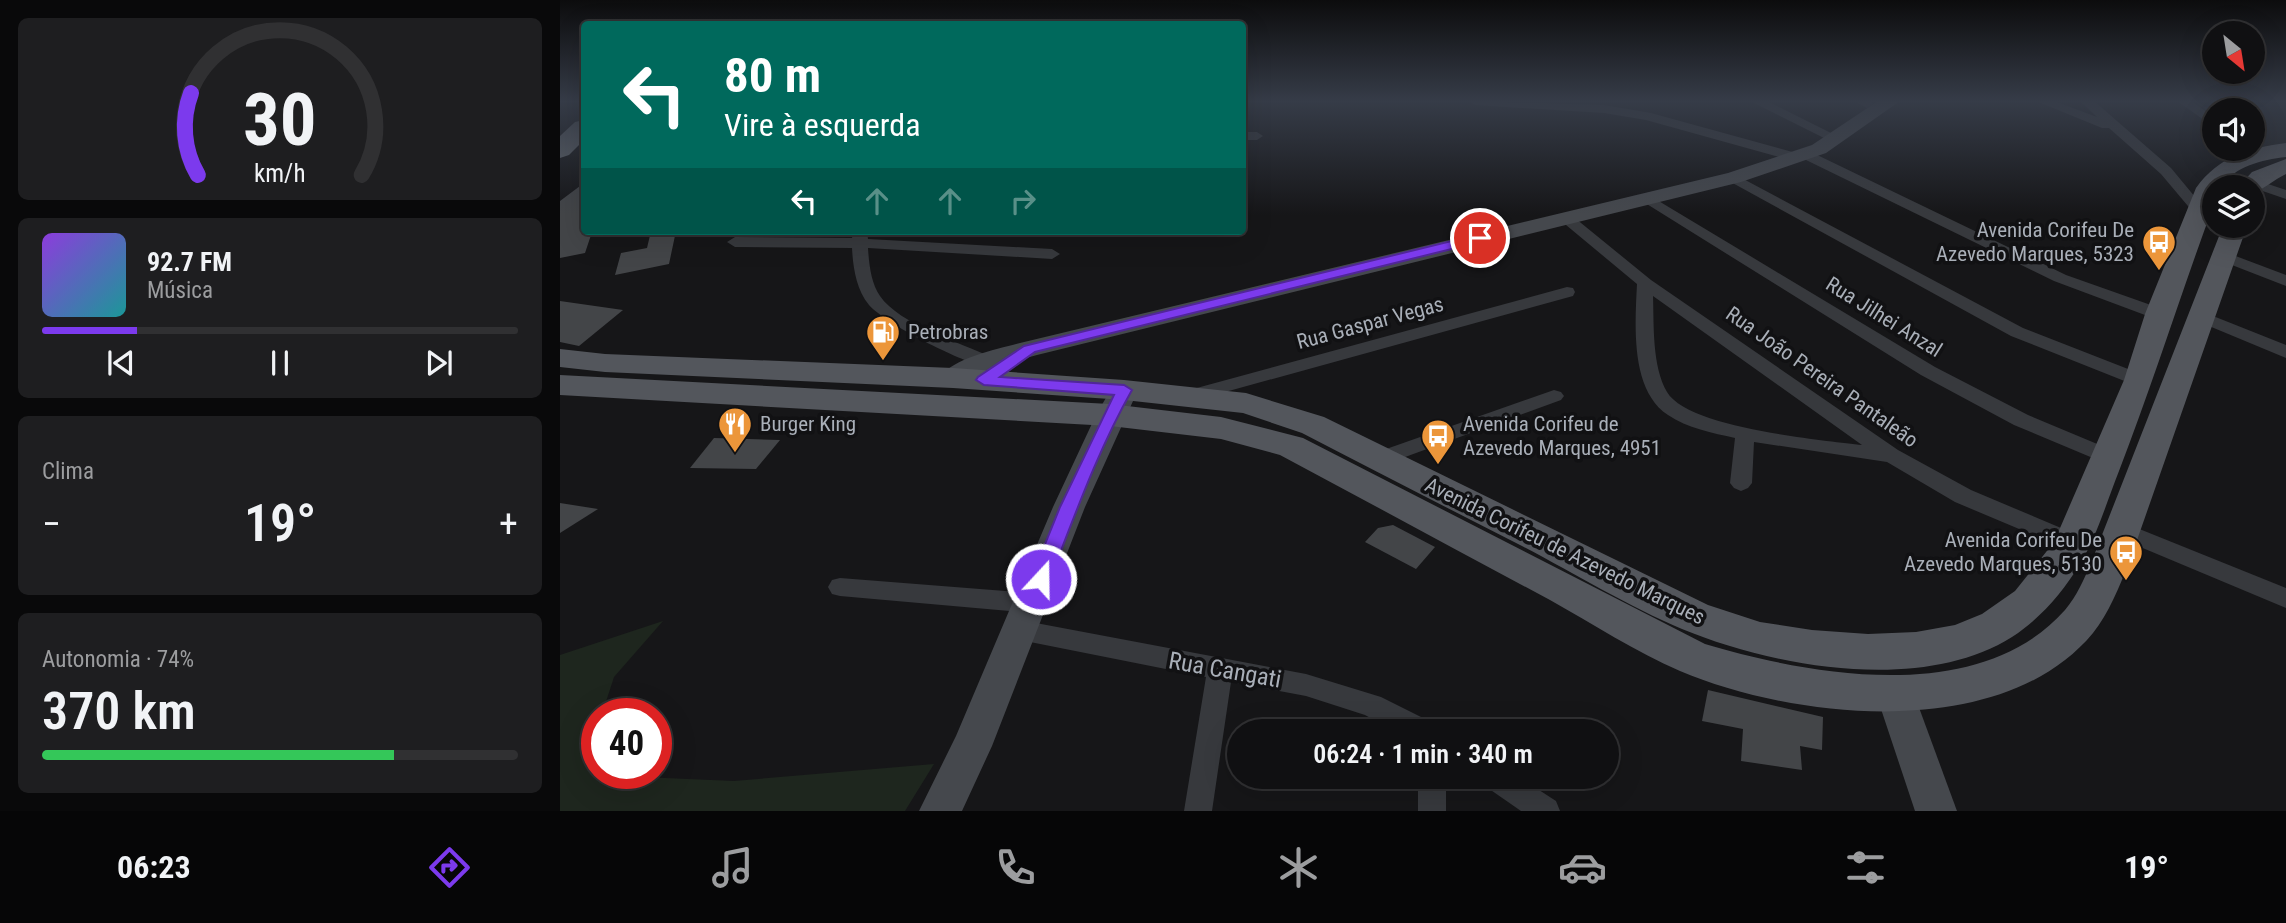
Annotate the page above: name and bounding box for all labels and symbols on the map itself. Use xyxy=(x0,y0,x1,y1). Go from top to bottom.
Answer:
north arrow xyxy=(2202,21,2264,84)
pin xyxy=(1450,208,1510,268)
place label: Avenida Corifeu De Azevedo Marques, 5323 xyxy=(1936,218,2134,266)
bus stop icon: Avenida Corifeu De Azevedo Marques, 5323 xyxy=(2140,223,2178,272)
street label: Rua Jilhei Anzal xyxy=(1822,272,1946,362)
street label: Rua Gaspar Vegas xyxy=(1294,292,1446,354)
street label: Rua João Pereira Pantaleão xyxy=(1721,302,1923,452)
fuel station icon: Petrobras xyxy=(864,313,902,362)
place label: Petrobras xyxy=(908,320,988,344)
restaurant icon: Burger King xyxy=(716,405,754,454)
place label: Burger King xyxy=(760,412,856,436)
place label: Avenida Corifeu de Azevedo Marques, 4951 xyxy=(1463,412,1661,460)
bus stop icon: Avenida Corifeu de Azevedo Marques, 4951 xyxy=(1419,417,1457,466)
street label: Avenida Corifeu de Azevedo Marques xyxy=(1421,473,1709,629)
place label: Avenida Corifeu De Azevedo Marques, 5130 xyxy=(1904,528,2102,576)
bus stop icon: Avenida Corifeu De Azevedo Marques, 5130 xyxy=(2107,533,2145,582)
position arrow xyxy=(1004,542,1078,616)
street label: Rua Cangati xyxy=(1166,646,1284,694)
speed limit sign: 40 xyxy=(581,698,672,789)

